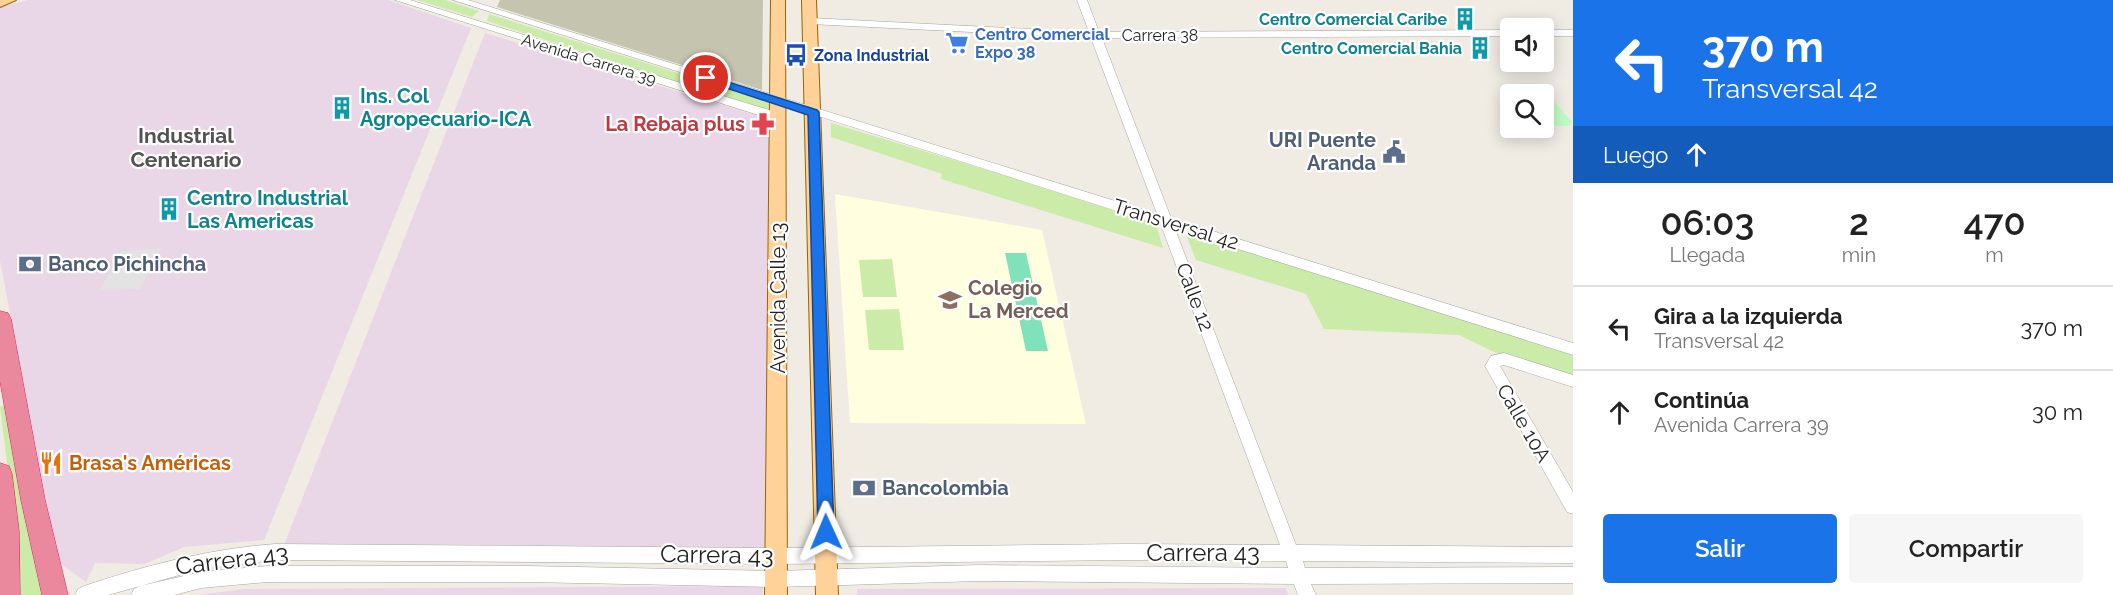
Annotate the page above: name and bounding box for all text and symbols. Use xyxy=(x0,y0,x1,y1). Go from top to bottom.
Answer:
building icon: Centro Comercial Caribe xyxy=(1452,6,1478,32)
place label: Centro Comercial Caribe xyxy=(1259,10,1447,29)
map controls xyxy=(1500,18,1554,138)
button: sound xyxy=(1500,18,1554,72)
text: 370 m xyxy=(1702,23,1824,72)
icon: left xyxy=(1603,24,1681,102)
place label: Centro Comercial Expo 38 xyxy=(975,25,1110,62)
street label: Carrera 38 xyxy=(1122,26,1198,45)
street label: Avenida Carrera 39 xyxy=(519,30,659,89)
supermarket icon: Centro Comercial Expo 38 xyxy=(944,30,970,56)
building icon: Centro Comercial Bahia xyxy=(1467,35,1493,61)
place label: Centro Comercial Bahia xyxy=(1281,39,1462,58)
bus stop icon: Zona Industrial xyxy=(783,42,809,68)
place label: Zona Industrial xyxy=(814,46,930,65)
pin xyxy=(680,52,731,103)
icon: arrive xyxy=(689,61,722,94)
text: Transversal 42 xyxy=(1702,73,1878,104)
place label: Ins. Col Agropecuario-ICA xyxy=(360,84,532,131)
button: search xyxy=(1500,84,1554,138)
building icon: Ins. Col Agropecuario-ICA xyxy=(329,95,355,121)
pharmacy icon: La Rebaja plus xyxy=(750,111,776,137)
place label: La Rebaja plus xyxy=(605,112,745,136)
district label: Industrial Centenario xyxy=(130,123,242,172)
place label: URI Puente Aranda xyxy=(1269,128,1376,175)
icon: ahead xyxy=(1680,138,1713,171)
public building icon: URI Puente Aranda xyxy=(1381,139,1407,165)
text: Luego xyxy=(1603,142,1668,168)
place label: Centro Industrial Las Americas xyxy=(187,186,349,233)
street label: Transversal 42 xyxy=(1110,193,1242,255)
building icon: Centro Industrial Las Americas xyxy=(156,196,182,222)
text: 06:03 xyxy=(1660,201,1754,243)
text: 2 xyxy=(1849,201,1869,243)
text: 470 xyxy=(1963,201,2026,243)
street label: Avenida Calle 13 xyxy=(766,223,790,373)
text: Llegada xyxy=(1670,243,1745,267)
text: min xyxy=(1842,243,1876,267)
text: m xyxy=(1985,243,2004,267)
bank icon: Banco Pichincha xyxy=(17,251,43,277)
place label: Banco Pichincha xyxy=(48,252,206,276)
street label: Calle 12 xyxy=(1171,259,1219,335)
place label: Colegio La Merced xyxy=(968,276,1069,323)
school or university icon: Colegio La Merced xyxy=(937,287,963,313)
text: Gira a la izquierda xyxy=(1654,303,1843,329)
icon: left xyxy=(1603,312,1636,345)
text: 370 m xyxy=(2020,315,2083,341)
text: Transversal 42 xyxy=(1654,329,1784,353)
street label: Calle 10A xyxy=(1492,380,1556,467)
text: Continúa xyxy=(1654,387,1749,413)
icon: ahead xyxy=(1603,396,1636,429)
text: 30 m xyxy=(2032,399,2083,425)
text: Avenida Carrera 39 xyxy=(1654,413,1829,437)
restaurant icon: Brasa's Américas xyxy=(38,450,64,476)
place label: Brasa's Américas xyxy=(69,451,231,475)
bank icon: Bancolombia xyxy=(851,475,877,501)
place label: Bancolombia xyxy=(882,476,1009,500)
position arrow xyxy=(794,500,858,564)
button: Salir xyxy=(1603,514,1837,583)
button: Compartir xyxy=(1849,514,2083,583)
street label: Carrera 43 xyxy=(174,538,290,581)
street label: Carrera 43 xyxy=(1146,538,1260,567)
street label: Carrera 43 xyxy=(660,539,774,570)

